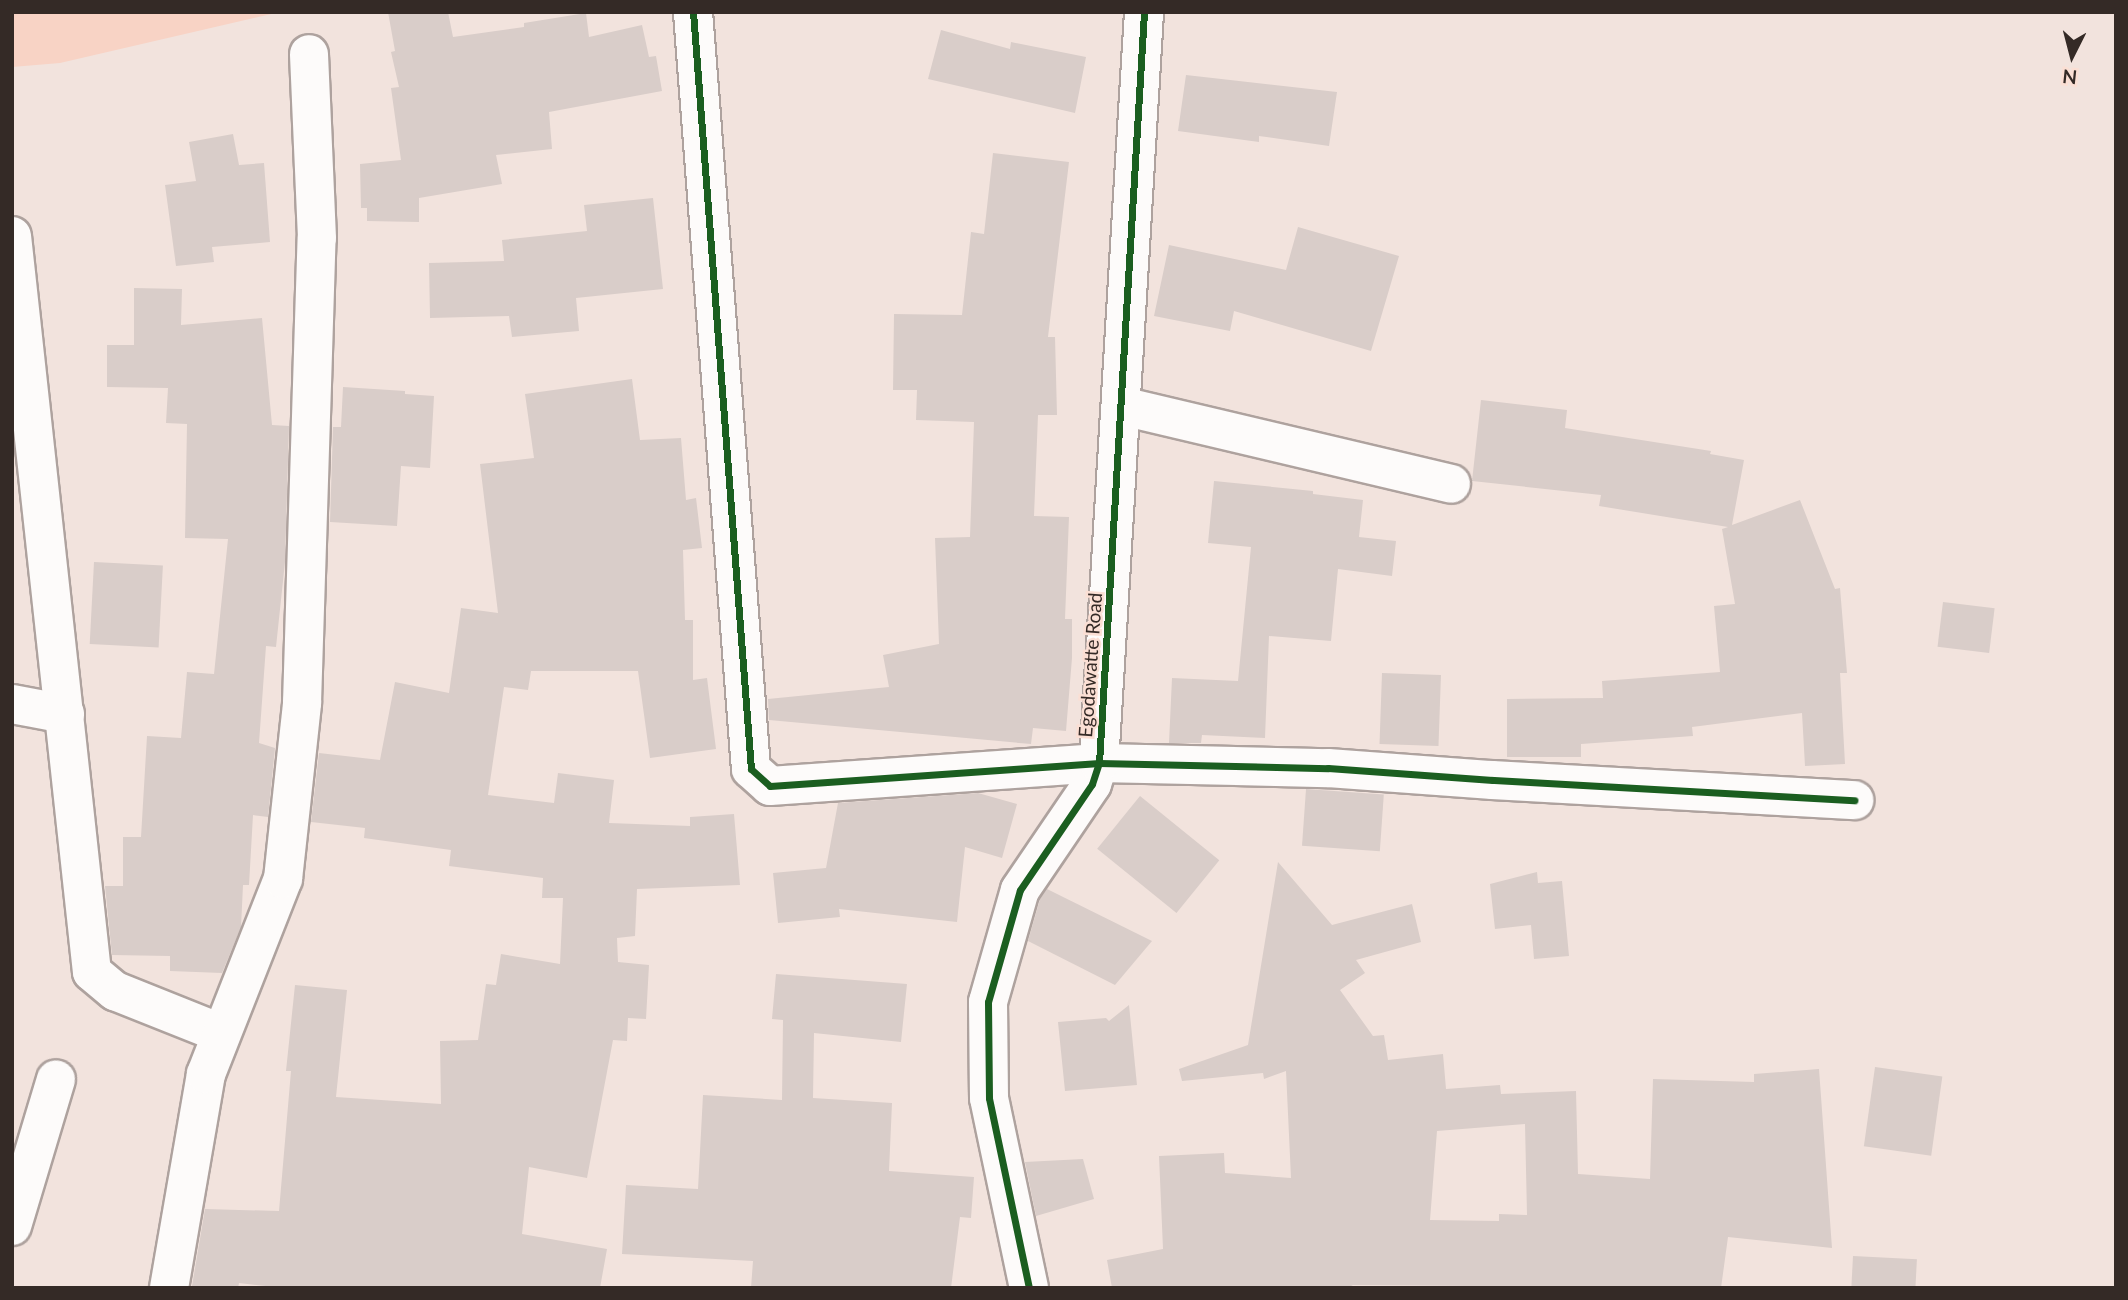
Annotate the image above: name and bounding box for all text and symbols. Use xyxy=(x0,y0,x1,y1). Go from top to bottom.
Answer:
north arrow xyxy=(2037,21,2107,91)
text: N xyxy=(2061,65,2078,90)
street label: Egodawatte Road xyxy=(1074,592,1106,738)

